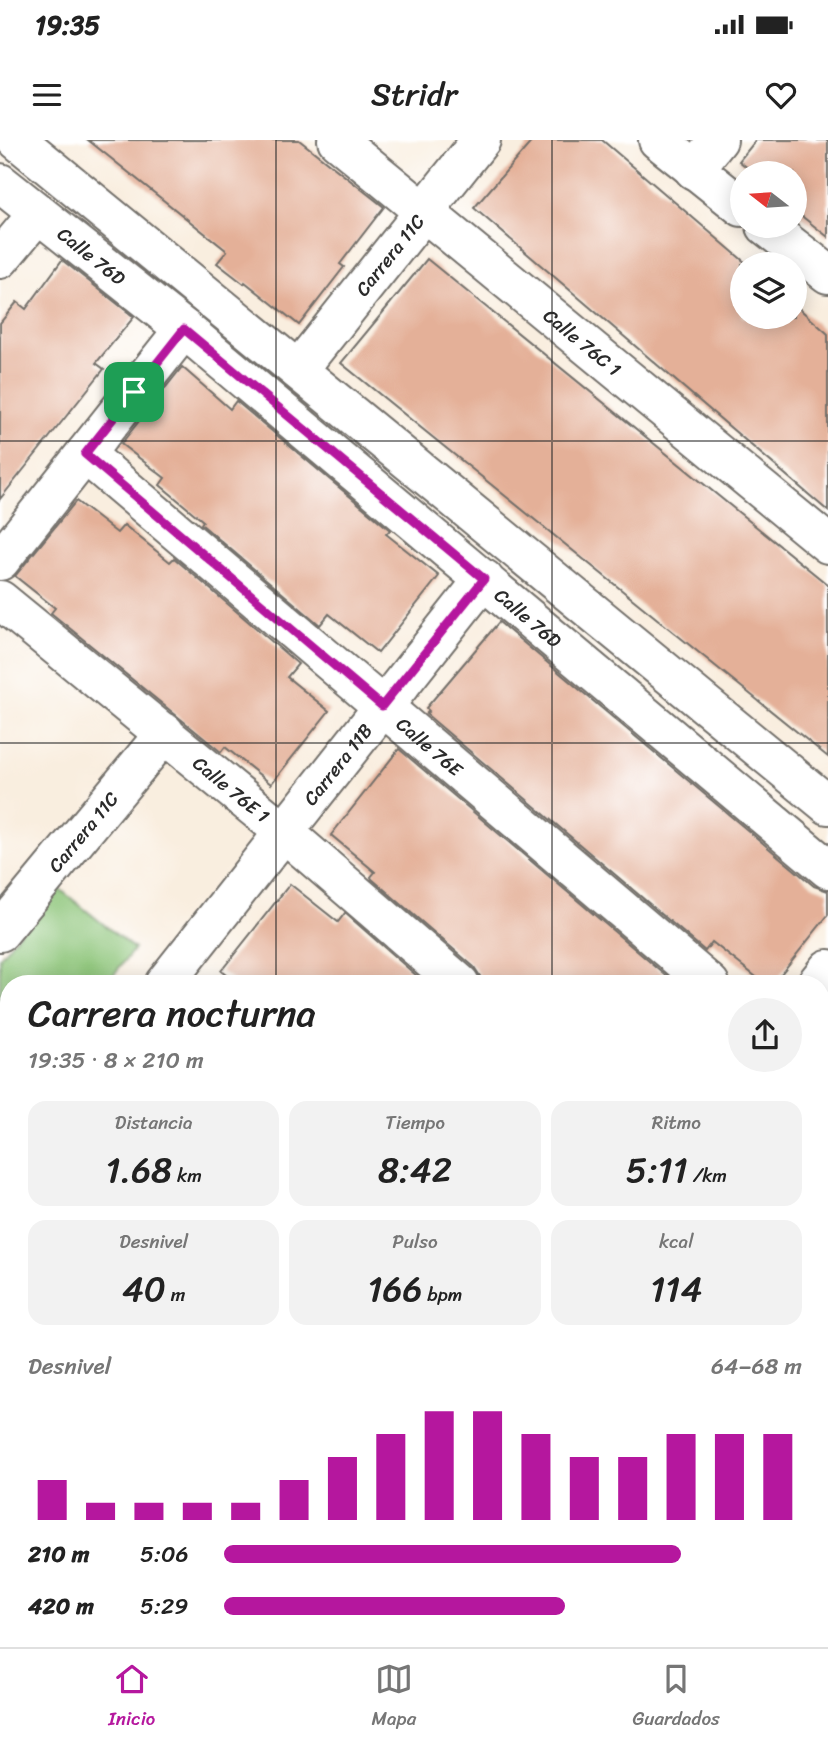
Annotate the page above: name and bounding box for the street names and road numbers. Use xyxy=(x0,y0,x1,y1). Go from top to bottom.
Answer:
street label: Carrera 11C xyxy=(347,207,433,304)
street label: Calle 76D xyxy=(50,218,133,294)
street label: Calle 76C 1 xyxy=(536,300,629,385)
street label: Calle 76D xyxy=(487,580,570,657)
street label: Calle 76E xyxy=(389,709,471,786)
street label: Carrera 11B xyxy=(295,716,381,813)
street label: Calle 76E 1 xyxy=(185,748,277,832)
street label: Carrera 11C xyxy=(40,784,127,880)

